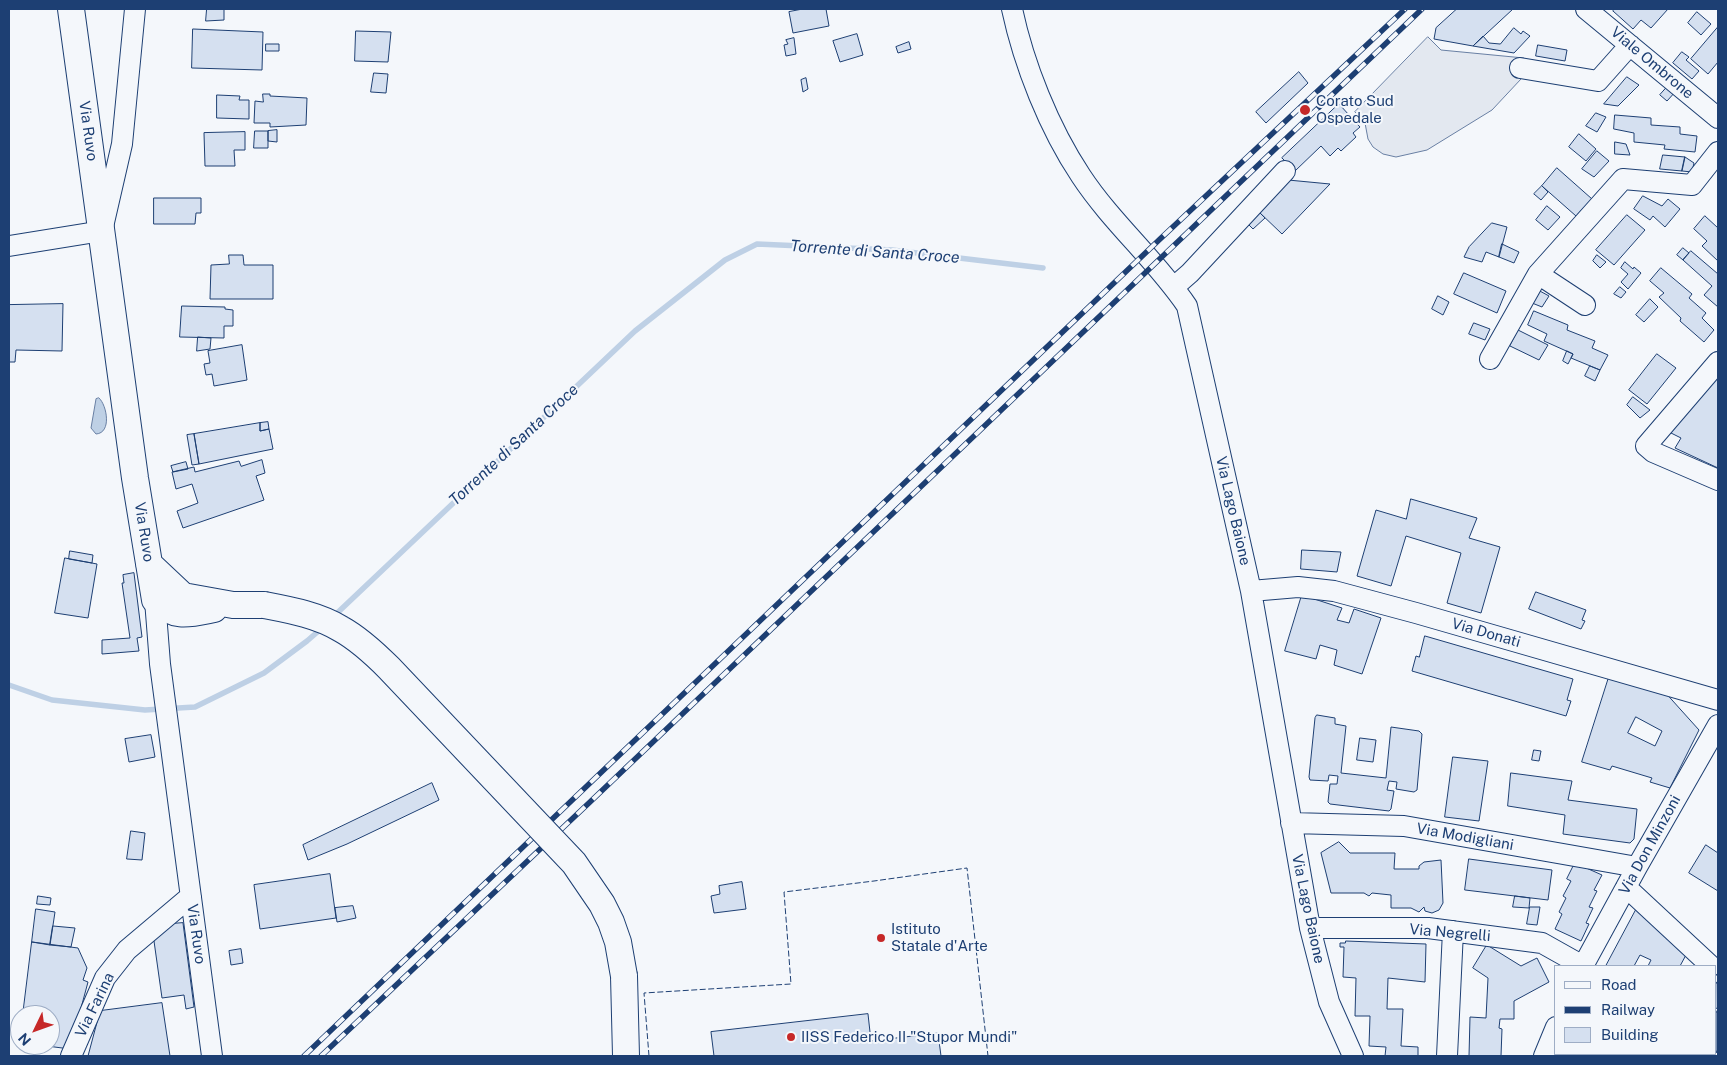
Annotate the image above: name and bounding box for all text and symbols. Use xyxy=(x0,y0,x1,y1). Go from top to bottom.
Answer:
street label: Viale Ombrone xyxy=(1607,23,1697,103)
place label: Corato Sud Ospedale xyxy=(1316,92,1394,127)
street label: Via Ruvo xyxy=(75,100,101,162)
marker: Corato Sud Ospedale xyxy=(1298,103,1312,117)
water label: Torrente di Santa Croce xyxy=(790,237,960,267)
water label: Torrente di Santa Croce xyxy=(445,380,583,510)
street label: Via Lago Baione xyxy=(1212,455,1254,567)
street label: Via Ruvo xyxy=(130,501,158,563)
street label: Via Donati xyxy=(1450,615,1522,651)
street label: Via Don Minzoni xyxy=(1615,792,1685,898)
street label: Via Modigliani xyxy=(1415,820,1515,854)
street label: Via Lago Baione xyxy=(1288,853,1328,965)
street label: Via Ruvo xyxy=(183,903,209,965)
place label: Istituto Statale d'Arte xyxy=(891,920,988,955)
street label: Via Negrelli xyxy=(1409,920,1491,946)
marker: Istituto Statale d'Arte xyxy=(875,932,887,944)
legend xyxy=(1554,965,1717,1055)
street label: Via Farina xyxy=(72,970,118,1040)
text: Road xyxy=(1601,976,1637,993)
text: Railway xyxy=(1601,1001,1655,1018)
north arrow xyxy=(10,1005,60,1055)
text: Building xyxy=(1601,1026,1659,1043)
place label: IISS Federico II "Stupor Mundi" xyxy=(801,1028,1017,1046)
text: N xyxy=(15,1030,34,1049)
marker: IISS Federico II "Stupor Mundi" xyxy=(785,1031,797,1043)

